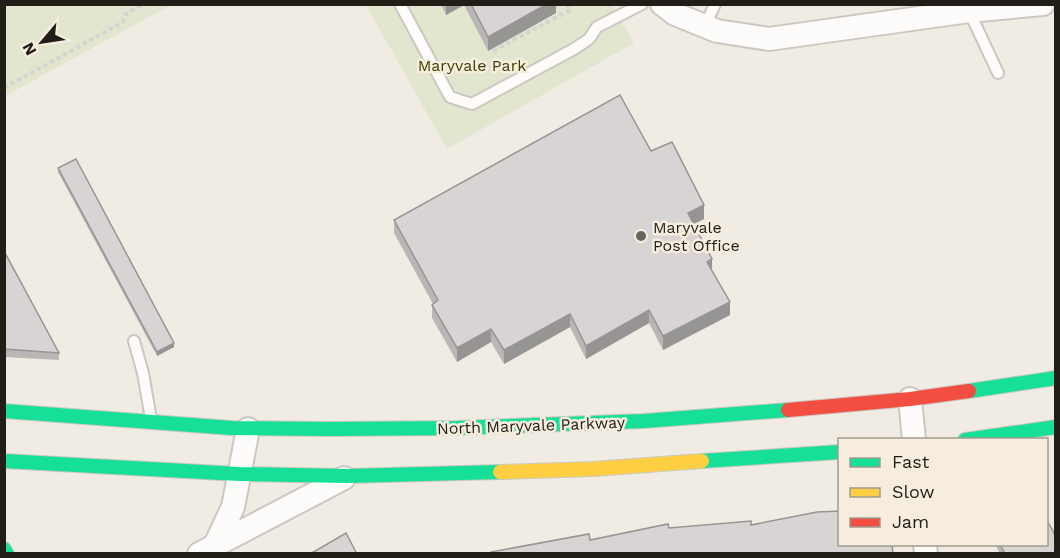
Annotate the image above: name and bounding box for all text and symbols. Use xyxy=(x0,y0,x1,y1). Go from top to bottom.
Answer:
north arrow xyxy=(12,12,72,72)
text: N xyxy=(18,39,41,59)
park label: Maryvale Park xyxy=(418,56,526,75)
place label: Maryvale Post Office xyxy=(653,218,740,255)
marker: Maryvale Post Office xyxy=(634,229,648,243)
street label: North Maryvale Parkway xyxy=(437,413,626,438)
legend xyxy=(838,438,1048,546)
text: Fast xyxy=(892,451,930,472)
text: Slow xyxy=(892,481,935,502)
text: Jam xyxy=(892,511,929,532)

